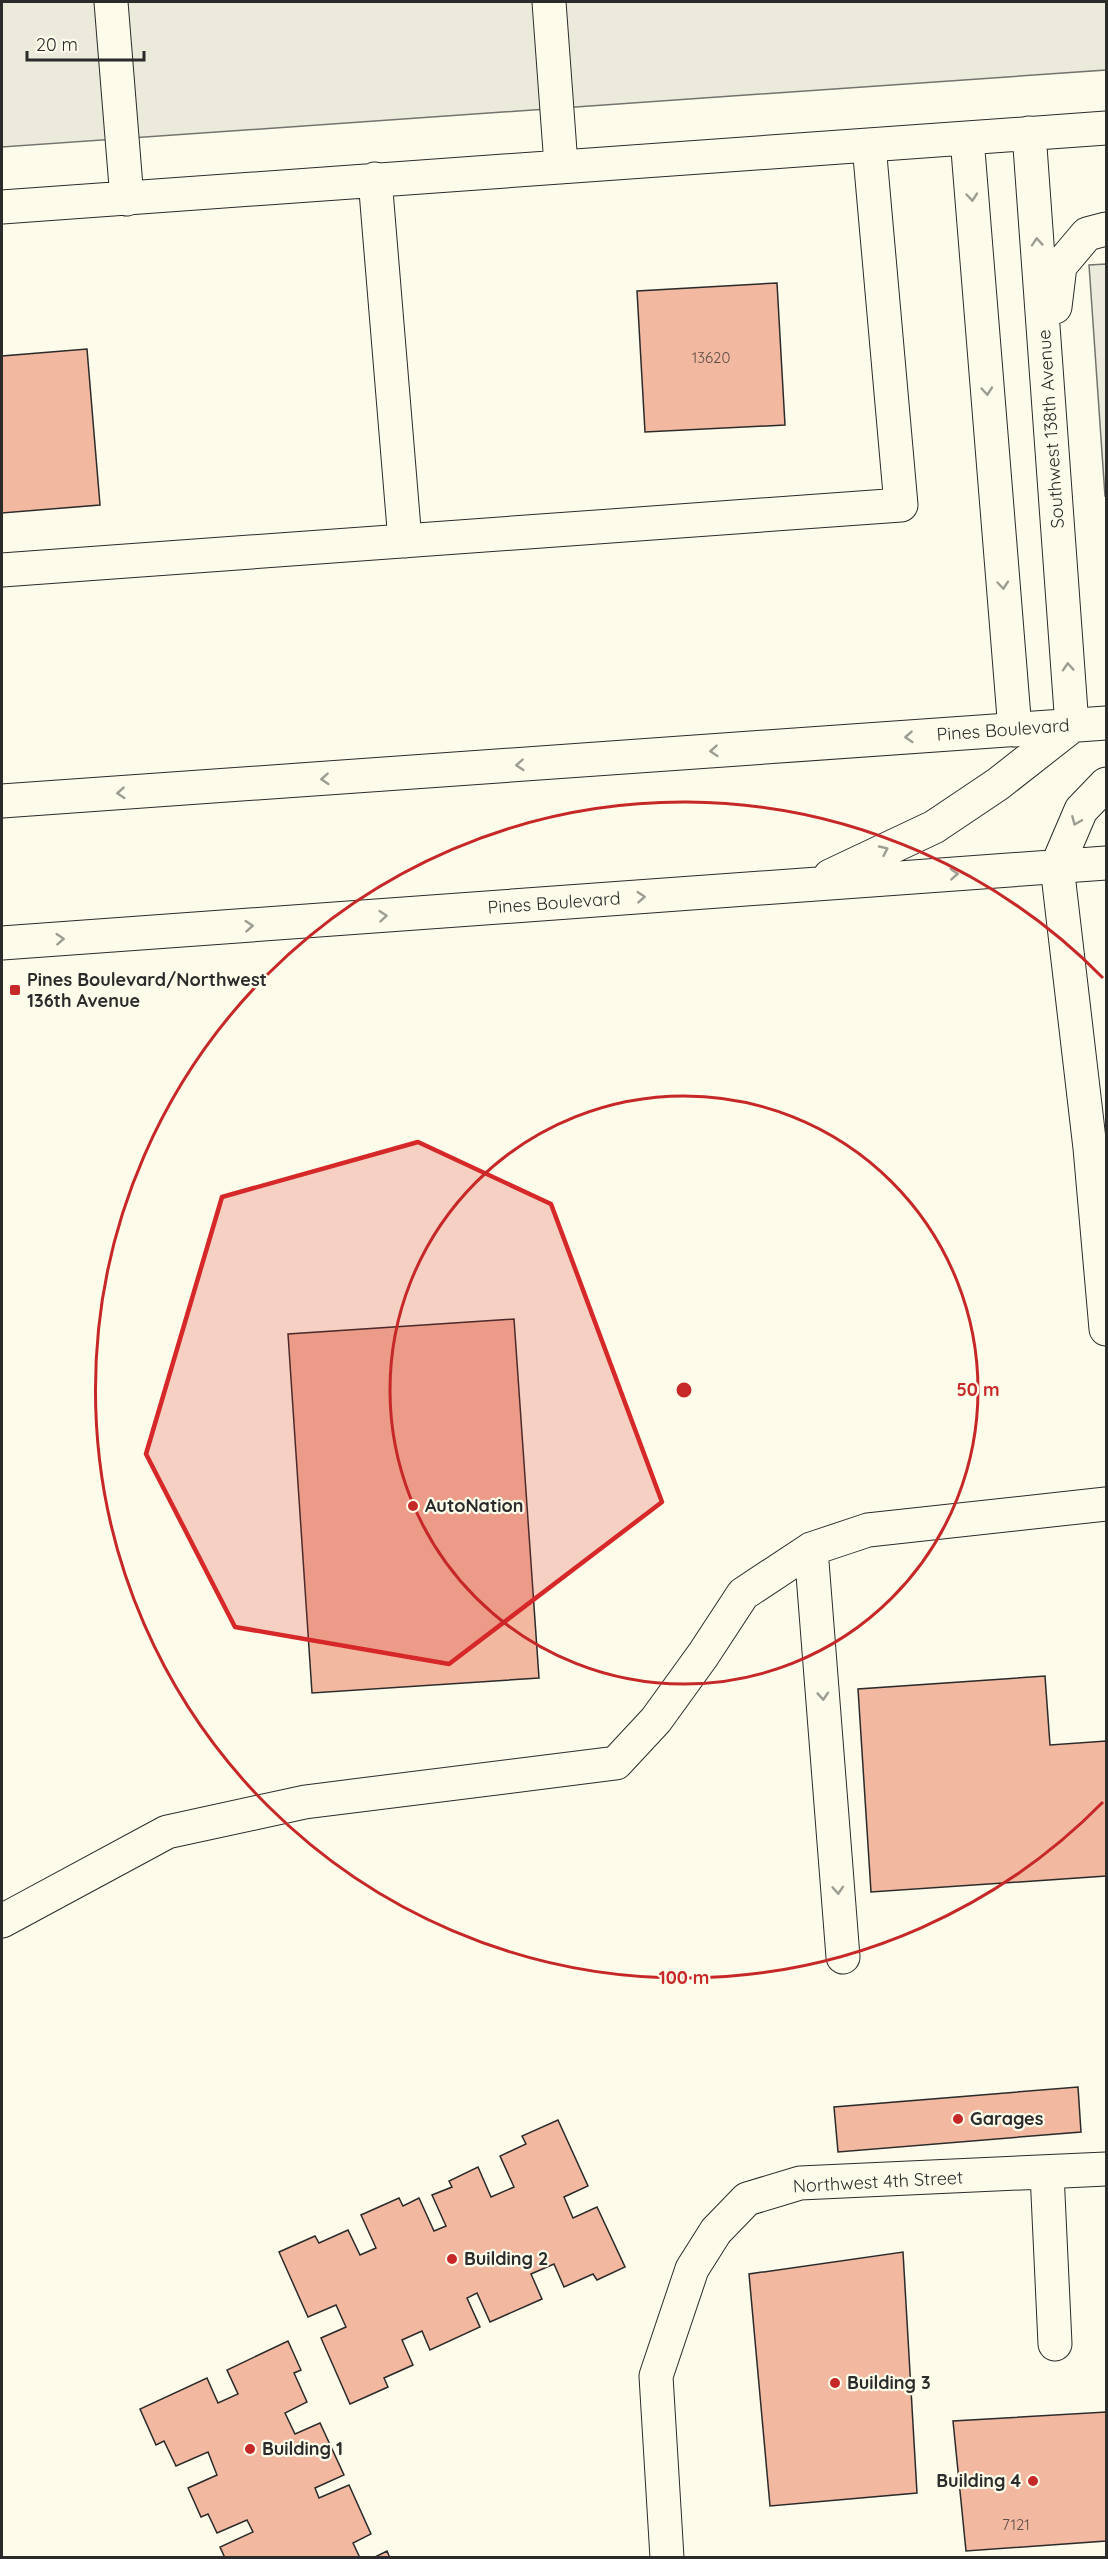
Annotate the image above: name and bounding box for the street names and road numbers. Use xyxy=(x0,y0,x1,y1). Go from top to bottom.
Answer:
street label: Southwest 138th Avenue xyxy=(1032,329,1069,529)
street label: Pines Boulevard xyxy=(936,713,1070,746)
street label: Pines Boulevard xyxy=(487,886,621,919)
street label: Northwest 4th Street xyxy=(792,2166,964,2197)

